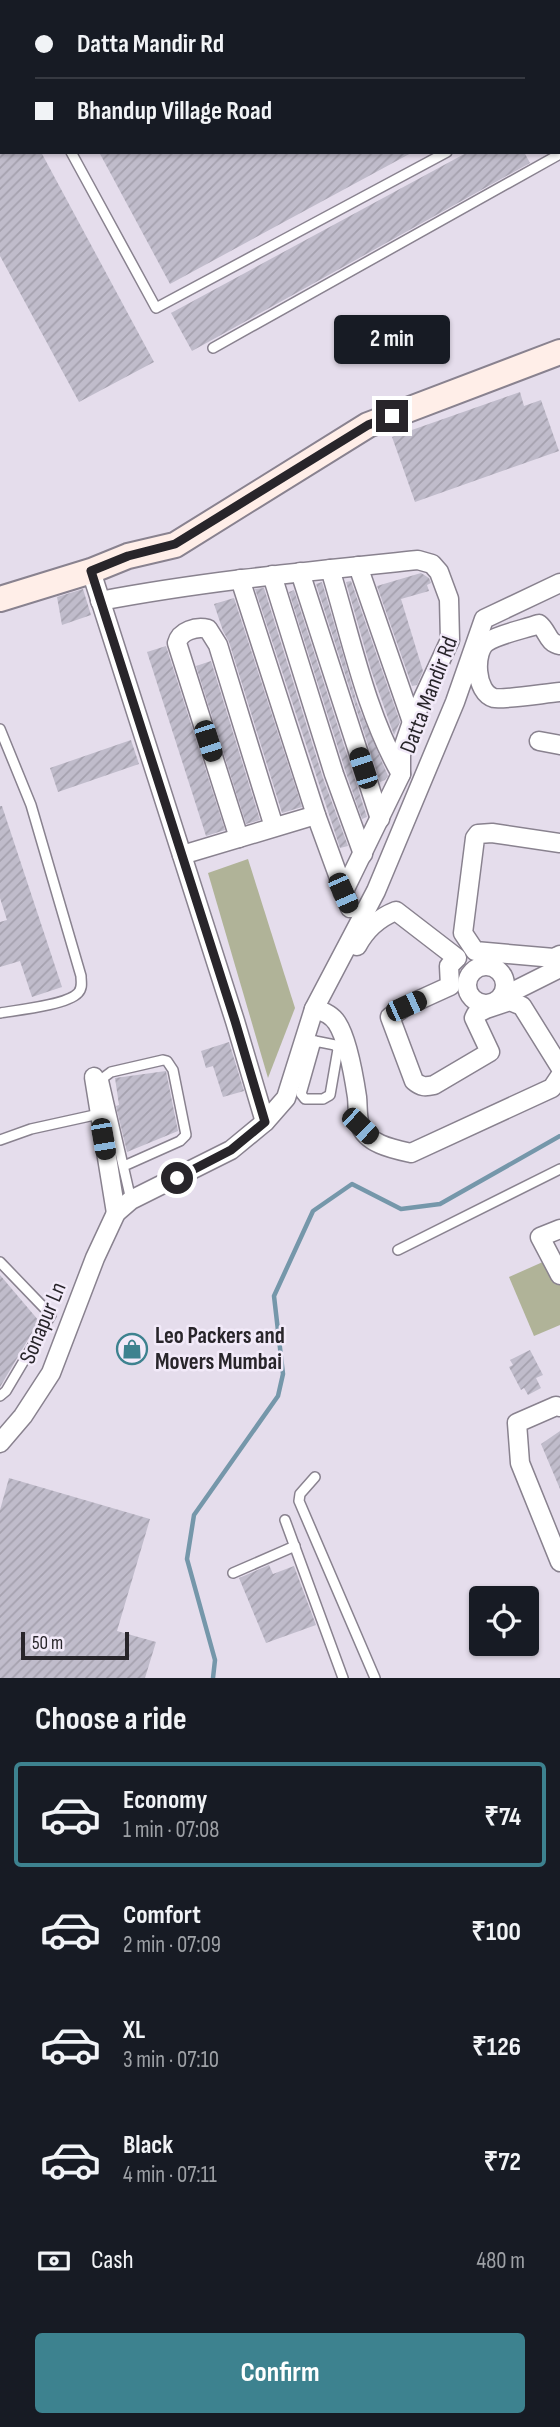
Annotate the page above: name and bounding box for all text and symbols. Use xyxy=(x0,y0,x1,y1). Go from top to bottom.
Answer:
text: Datta Mandir Rd xyxy=(77,29,224,60)
text: Bhandup Village Road xyxy=(77,96,272,127)
callout: 2 min xyxy=(334,314,450,364)
text: 2 min xyxy=(370,325,414,353)
route end xyxy=(376,400,408,432)
street label: Datta Mandir Rd xyxy=(394,633,464,757)
car xyxy=(192,718,225,764)
car xyxy=(347,745,380,791)
car xyxy=(325,870,362,916)
car xyxy=(383,988,430,1024)
car xyxy=(338,1104,383,1148)
car xyxy=(90,1116,117,1162)
route start xyxy=(161,1162,193,1194)
street label: Sonapur Ln xyxy=(13,1278,73,1368)
place label: Leo Packers and Movers Mumbai xyxy=(155,1322,285,1376)
shop icon: Leo Packers and Movers Mumbai xyxy=(115,1332,149,1366)
map controls xyxy=(469,1586,539,1656)
button: locate xyxy=(469,1586,539,1656)
scale bar xyxy=(21,1629,130,1661)
text: 50 m xyxy=(32,1632,63,1655)
text: Choose a ride xyxy=(35,1700,187,1739)
icon: car xyxy=(39,1783,102,1846)
text: Economy xyxy=(123,1785,207,1816)
text: ₹74 xyxy=(484,1802,521,1833)
text: 1 min · 07:08 xyxy=(123,1816,219,1844)
icon: car xyxy=(39,1898,102,1961)
text: Comfort xyxy=(123,1900,201,1931)
text: ₹100 xyxy=(471,1917,521,1948)
text: 2 min · 07:09 xyxy=(123,1931,221,1959)
icon: car xyxy=(39,2013,102,2076)
text: XL xyxy=(123,2015,145,2046)
text: ₹126 xyxy=(472,2032,521,2063)
text: 3 min · 07:10 xyxy=(123,2046,219,2074)
icon: car xyxy=(39,2128,102,2191)
text: Black xyxy=(123,2130,173,2161)
text: ₹72 xyxy=(483,2147,521,2178)
text: 4 min · 07:11 xyxy=(123,2161,217,2189)
icon: cash xyxy=(35,2242,73,2280)
text: Cash xyxy=(91,2245,134,2276)
text: 480 m xyxy=(477,2247,525,2275)
button: Confirm xyxy=(35,2333,525,2413)

